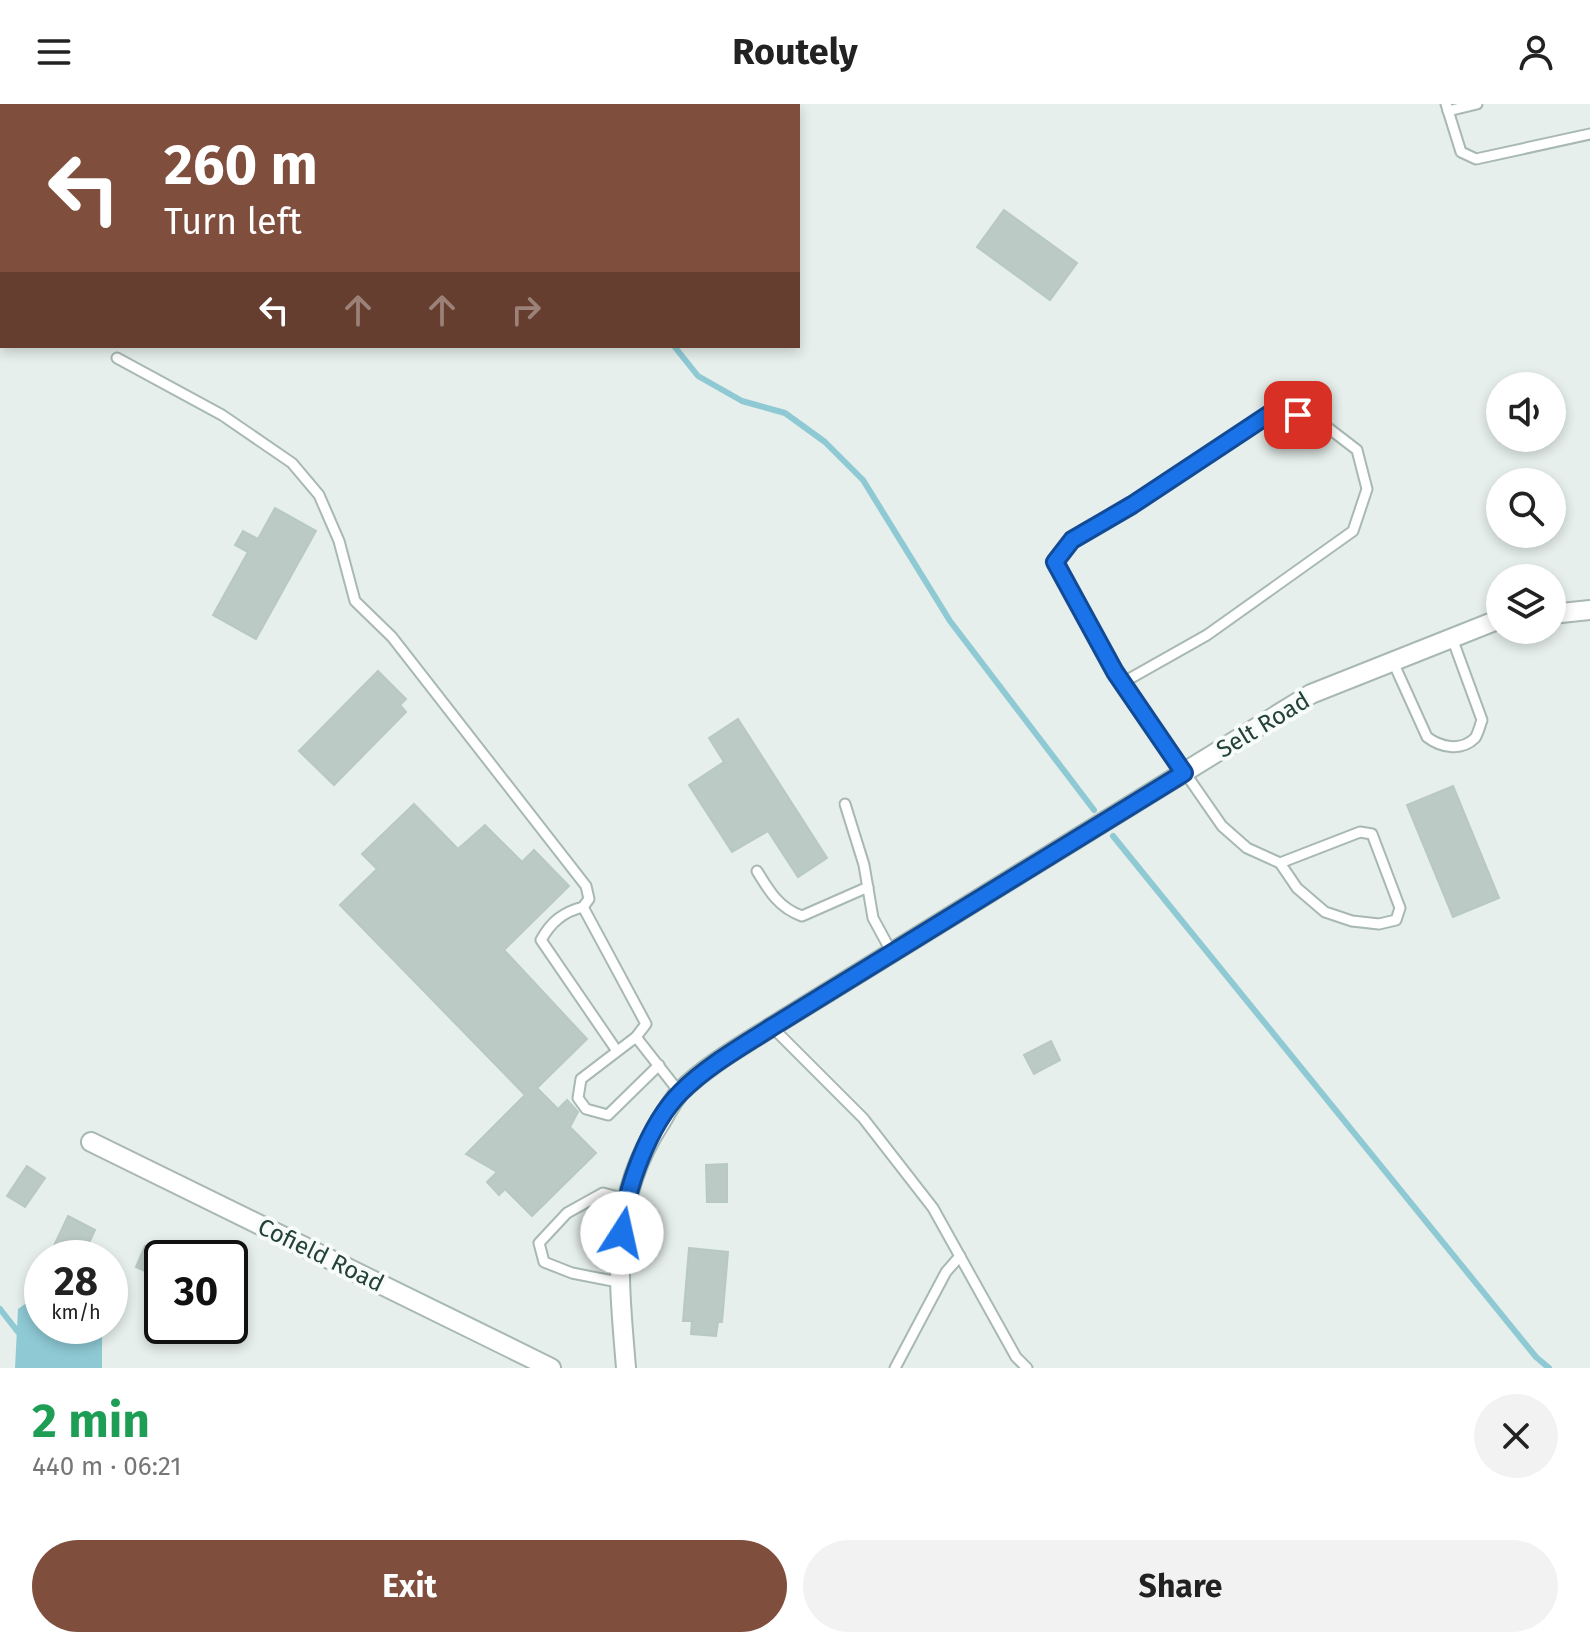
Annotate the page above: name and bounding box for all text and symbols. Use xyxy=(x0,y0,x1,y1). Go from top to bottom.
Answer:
icon: menu xyxy=(32,30,76,74)
text: Routely xyxy=(732,30,858,74)
icon: person xyxy=(1514,30,1558,74)
text: 260 m xyxy=(164,132,318,199)
icon: left xyxy=(32,136,136,240)
text: Turn left xyxy=(164,200,302,244)
icon: left xyxy=(252,288,296,332)
icon: ahead xyxy=(336,288,380,332)
icon: ahead xyxy=(420,288,464,332)
icon: right xyxy=(504,288,548,332)
map controls xyxy=(1486,372,1566,644)
button: sound xyxy=(1486,372,1566,452)
pin xyxy=(1264,381,1332,449)
icon: arrive xyxy=(1276,393,1320,437)
button: search xyxy=(1486,468,1566,548)
button: layers xyxy=(1486,564,1566,644)
street label: Selt Road xyxy=(1211,686,1315,764)
position arrow xyxy=(580,1191,664,1275)
street label: Cofield Road xyxy=(253,1212,389,1298)
speed limit sign: 30 xyxy=(144,1240,248,1344)
text: 28 xyxy=(54,1258,98,1306)
text: km/h xyxy=(51,1300,101,1324)
text: 2 min xyxy=(32,1392,150,1450)
button: close xyxy=(1474,1394,1558,1478)
text: 440 m · 06:21 xyxy=(32,1451,181,1482)
button: Exit xyxy=(32,1540,787,1632)
button: Share xyxy=(803,1540,1558,1632)

